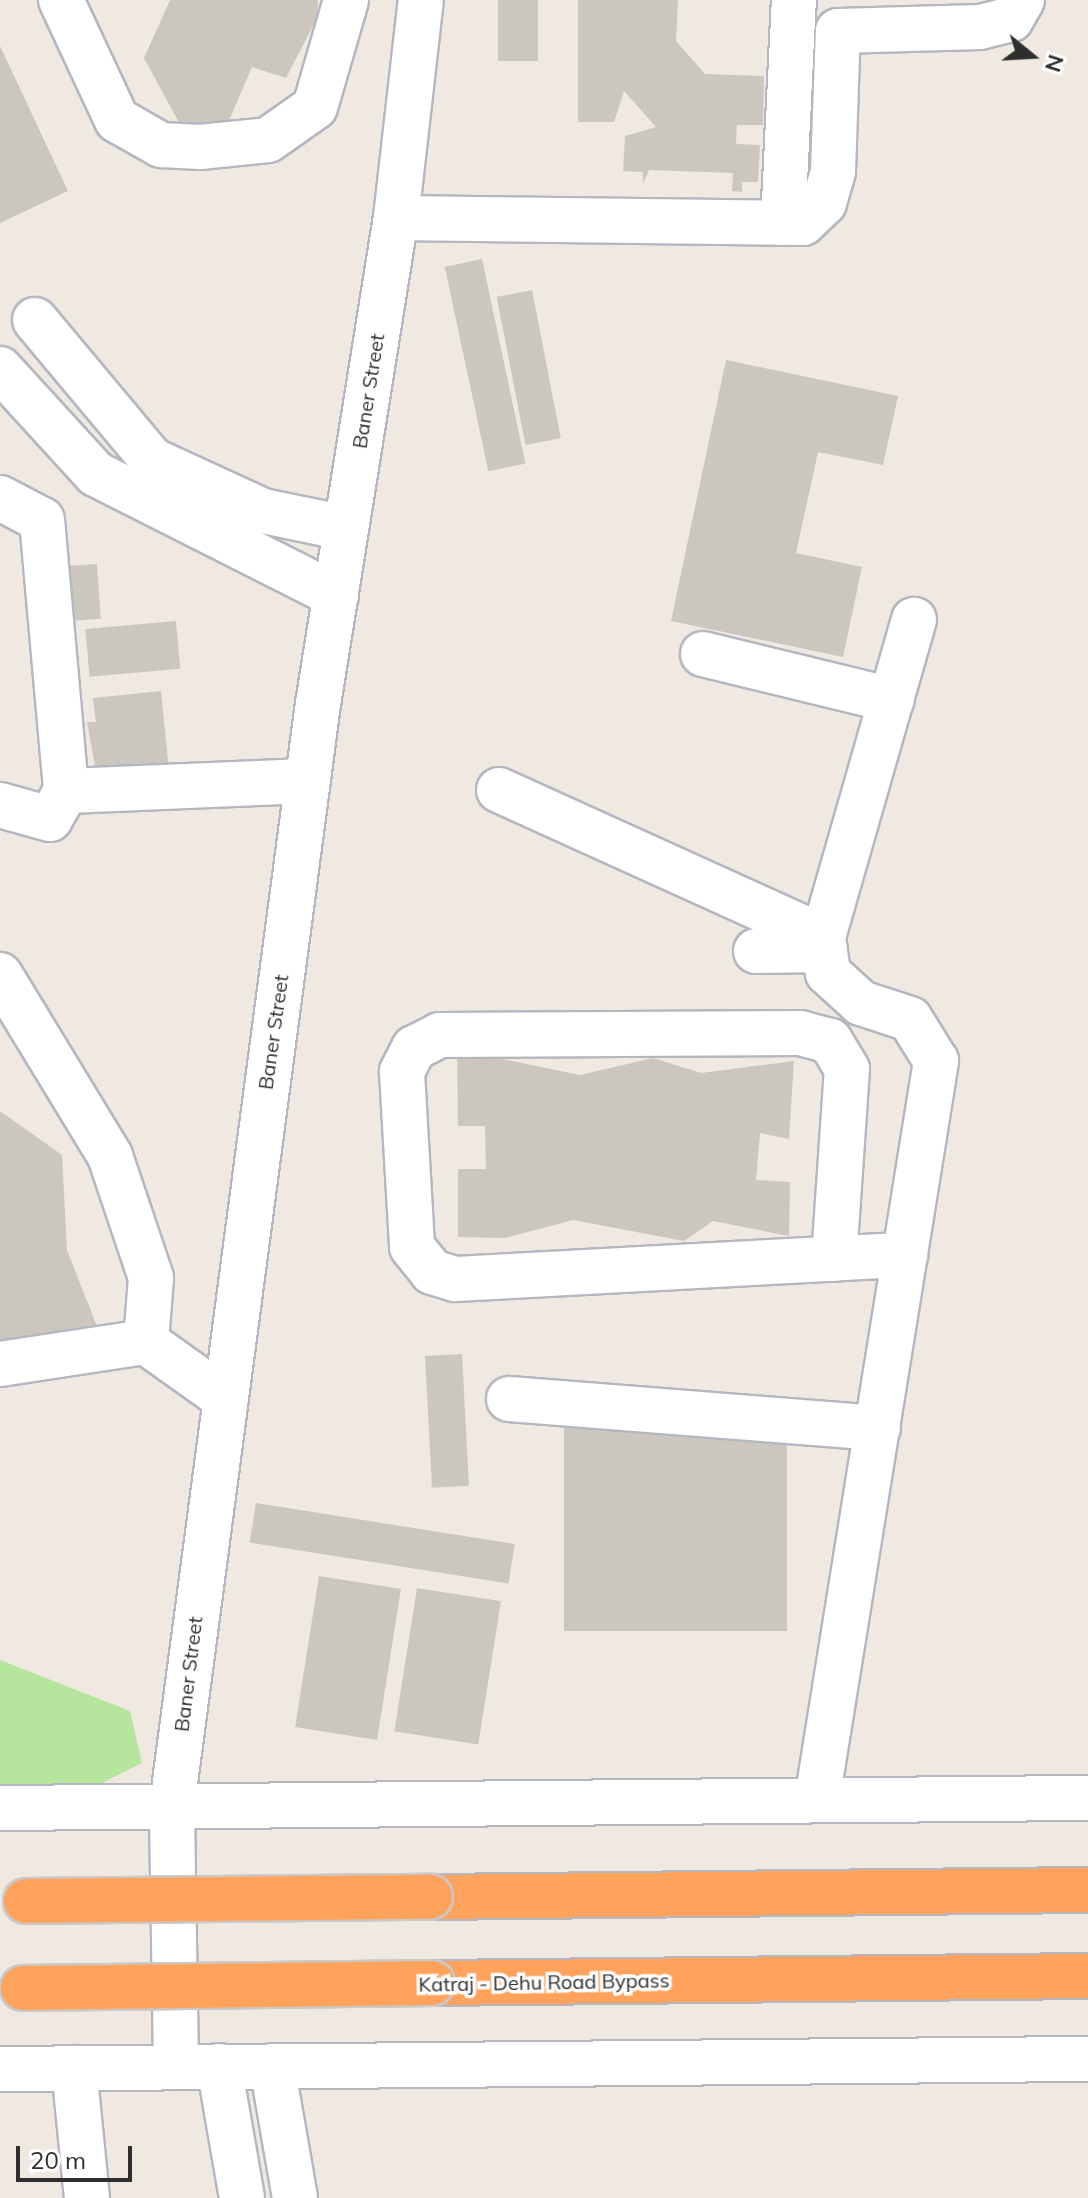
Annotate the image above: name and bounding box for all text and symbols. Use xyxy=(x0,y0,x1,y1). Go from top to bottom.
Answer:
north arrow xyxy=(992,16,1072,96)
text: N xyxy=(1039,51,1071,76)
street label: Baner Street xyxy=(347,332,389,450)
street label: Baner Street xyxy=(253,973,293,1091)
street label: Baner Street xyxy=(169,1615,207,1733)
street label: Katraj - Dehu Road Bypass xyxy=(418,1968,670,1996)
scale bar xyxy=(20,2130,136,2180)
text: 20 m xyxy=(30,2145,86,2175)

